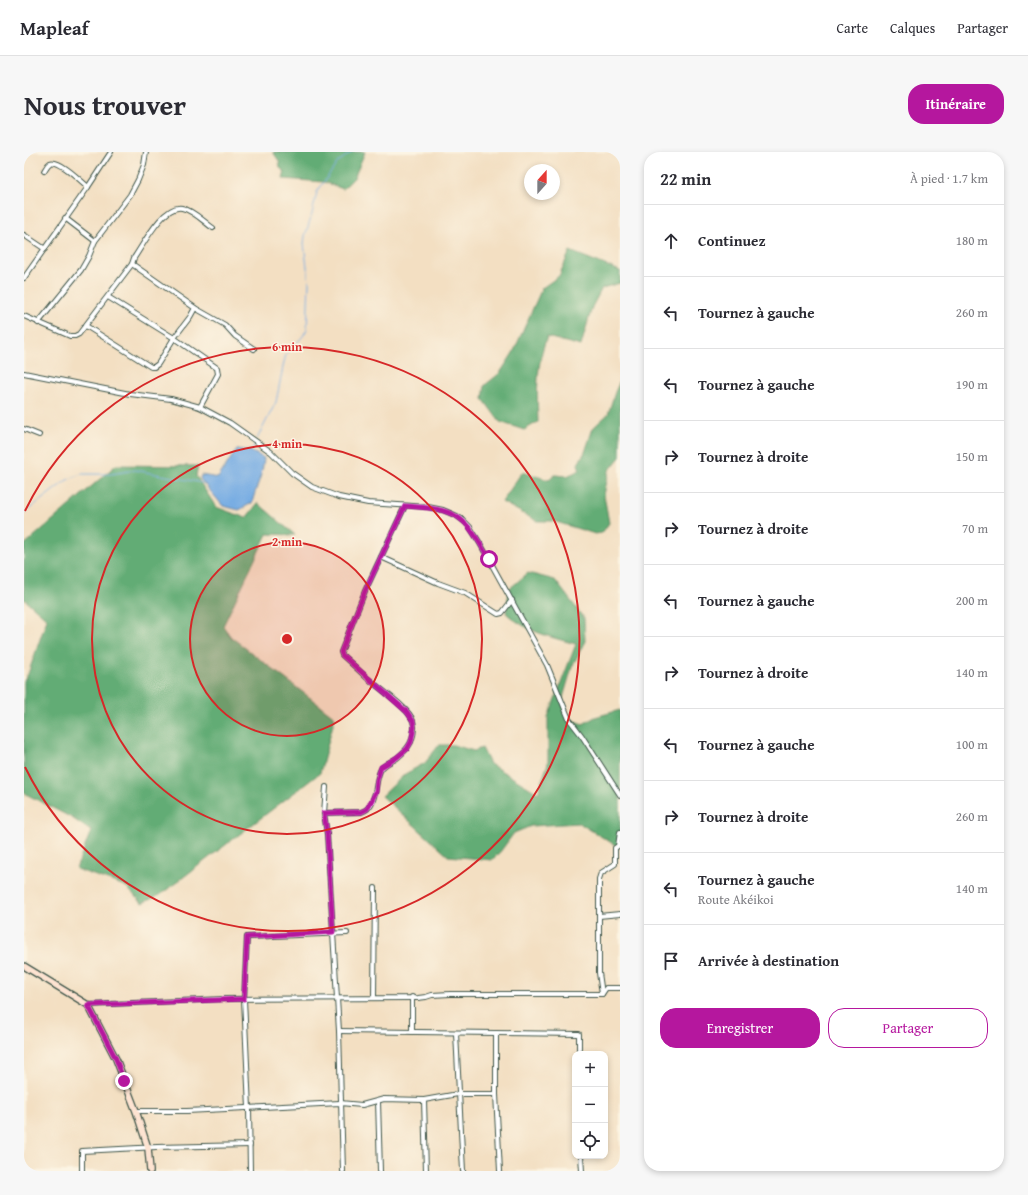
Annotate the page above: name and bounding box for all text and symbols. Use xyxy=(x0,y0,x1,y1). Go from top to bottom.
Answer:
text: Mapleaf xyxy=(20,14,89,42)
text: Carte xyxy=(836,18,868,38)
text: Calques xyxy=(890,18,935,38)
text: Partager xyxy=(957,18,1008,38)
text: Nous trouver xyxy=(24,84,186,125)
button: Itinéraire xyxy=(908,84,1004,124)
north arrow xyxy=(524,164,560,200)
text: 22 min xyxy=(660,166,711,191)
text: À pied · 1.7 km xyxy=(910,169,988,188)
icon: ahead xyxy=(660,230,682,252)
text: Continuez xyxy=(698,230,766,251)
text: 180 m xyxy=(956,231,988,250)
icon: left xyxy=(660,302,682,324)
text: Tournez à gauche xyxy=(698,302,815,323)
text: 260 m xyxy=(956,303,988,322)
text: 6 min xyxy=(272,338,302,355)
icon: left xyxy=(660,374,682,396)
text: Tournez à gauche xyxy=(698,374,815,395)
text: 190 m xyxy=(956,375,988,394)
text: 4 min xyxy=(272,435,302,452)
icon: right xyxy=(660,446,682,468)
text: Tournez à droite xyxy=(698,446,808,467)
text: 150 m xyxy=(956,447,988,466)
icon: right xyxy=(660,518,682,540)
text: Tournez à droite xyxy=(698,518,808,539)
text: 70 m xyxy=(962,519,988,538)
text: 2 min xyxy=(272,533,302,550)
route start xyxy=(480,550,498,568)
icon: left xyxy=(660,590,682,612)
text: Tournez à gauche xyxy=(698,590,815,611)
text: 200 m xyxy=(956,591,988,610)
centre of rings xyxy=(280,632,294,646)
icon: right xyxy=(660,662,682,684)
text: Tournez à droite xyxy=(698,662,808,683)
text: 140 m xyxy=(956,663,988,682)
icon: left xyxy=(660,734,682,756)
text: Tournez à gauche xyxy=(698,734,815,755)
text: 100 m xyxy=(956,735,988,754)
icon: right xyxy=(660,806,682,828)
text: Tournez à droite xyxy=(698,806,808,827)
text: 260 m xyxy=(956,807,988,826)
text: Tournez à gauche xyxy=(698,869,815,890)
icon: left xyxy=(660,878,682,900)
text: 140 m xyxy=(956,879,988,898)
text: Route Akéikoi xyxy=(698,890,774,909)
icon: arrive xyxy=(660,950,682,972)
text: Arrivée à destination xyxy=(698,950,839,971)
button: Enregistrer xyxy=(660,1008,820,1048)
button: Partager xyxy=(828,1008,988,1048)
map controls xyxy=(572,1051,608,1159)
button: + xyxy=(572,1051,608,1087)
route end xyxy=(115,1072,133,1090)
button: − xyxy=(572,1087,608,1123)
button: locate xyxy=(572,1123,608,1159)

